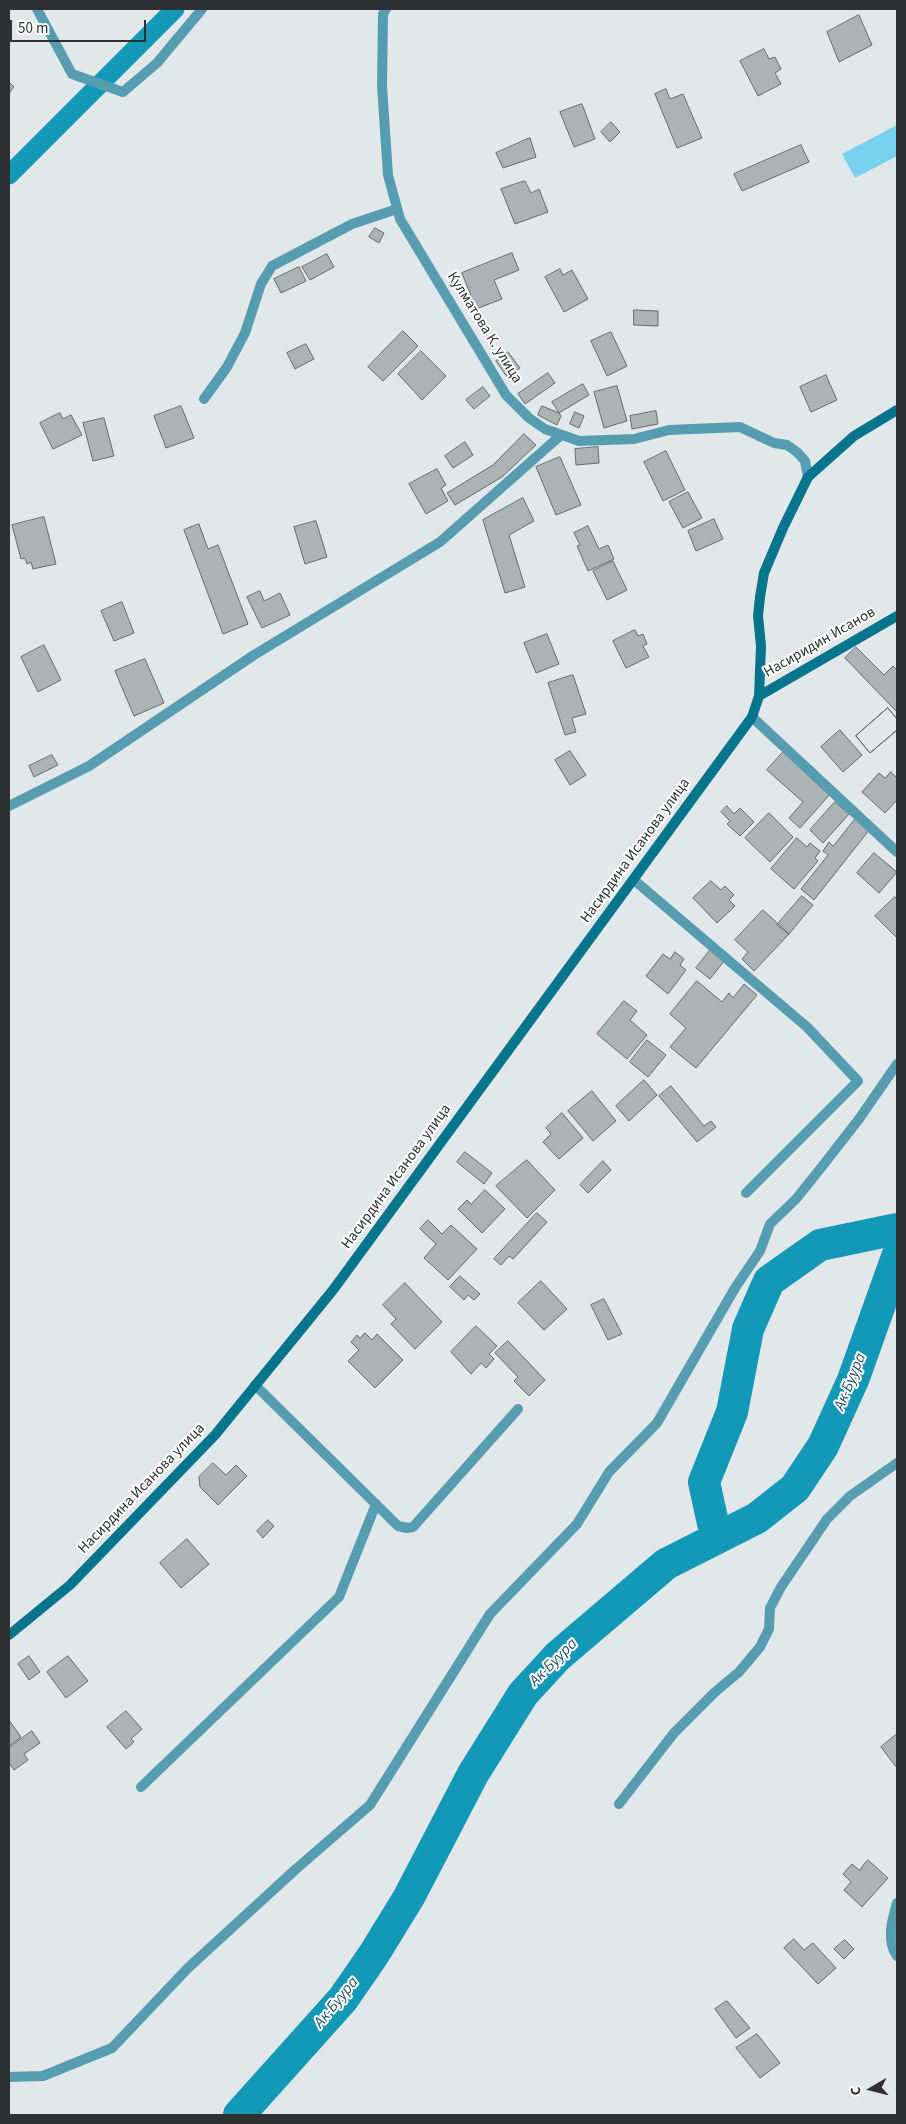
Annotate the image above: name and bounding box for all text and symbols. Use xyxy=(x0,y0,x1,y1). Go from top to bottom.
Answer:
scale bar xyxy=(12,10,149,42)
text: 50 m xyxy=(18,18,48,39)
street label: Кулматова К. улица xyxy=(442,269,526,387)
street label: Насиридин Исанов xyxy=(761,604,879,682)
street label: Насирдина Исанова улица xyxy=(577,775,695,927)
street label: Насирдина Исанова улица xyxy=(338,1101,456,1253)
water label: Ак-Буура xyxy=(831,1351,871,1413)
street label: Насирдина Исанова улица xyxy=(75,1420,209,1558)
water label: Ак-Буура xyxy=(526,1635,582,1691)
water label: Ак-Буура xyxy=(311,1974,363,2032)
north arrow xyxy=(846,2064,896,2114)
text: С xyxy=(846,2086,867,2097)

